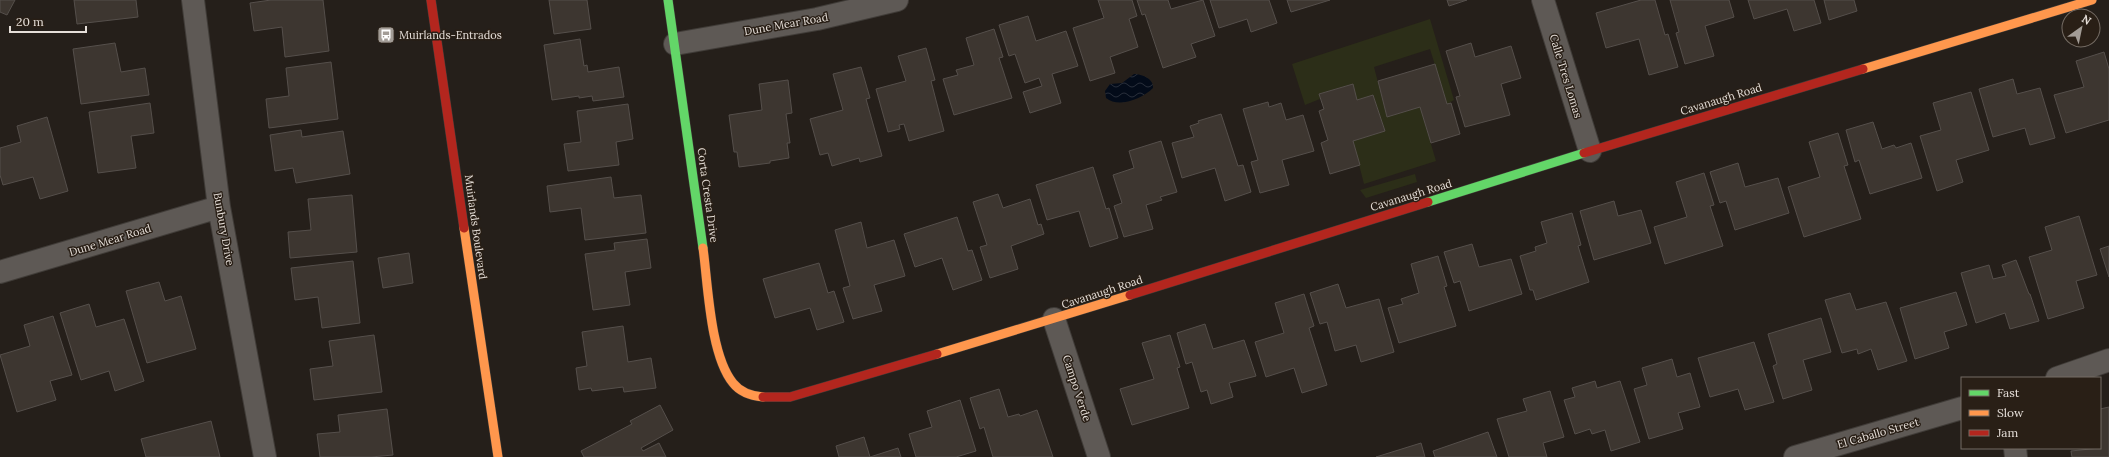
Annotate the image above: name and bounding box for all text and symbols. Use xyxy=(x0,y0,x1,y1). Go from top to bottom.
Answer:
scale bar xyxy=(10,8,86,34)
north arrow xyxy=(2061,8,2101,48)
street label: Dune Mear Road xyxy=(743,10,830,38)
text: N xyxy=(2079,11,2094,28)
text: 20 m xyxy=(16,14,44,29)
bus stop icon: Muirlands-Entrados xyxy=(376,25,396,45)
place label: Muirlands-Entrados xyxy=(399,28,502,42)
street label: Calle Tres Lomas xyxy=(1547,32,1585,120)
street label: Cavanaugh Road xyxy=(1679,80,1764,118)
street label: Corta Cresta Drive xyxy=(694,147,722,243)
street label: Muirlands Boulevard xyxy=(462,174,490,281)
street label: Cavanaugh Road xyxy=(1369,176,1454,214)
street label: Bunbury Drive xyxy=(211,191,237,267)
street label: Dune Mear Road xyxy=(67,221,153,259)
street label: Cavanaugh Road xyxy=(1060,272,1145,312)
street label: Campo Verde xyxy=(1060,353,1094,423)
legend xyxy=(1961,377,2101,449)
text: Fast xyxy=(1997,385,2020,400)
text: Slow xyxy=(1997,405,2024,420)
street label: El Caballo Street xyxy=(1835,414,1921,451)
text: Jam xyxy=(1996,425,2018,440)

